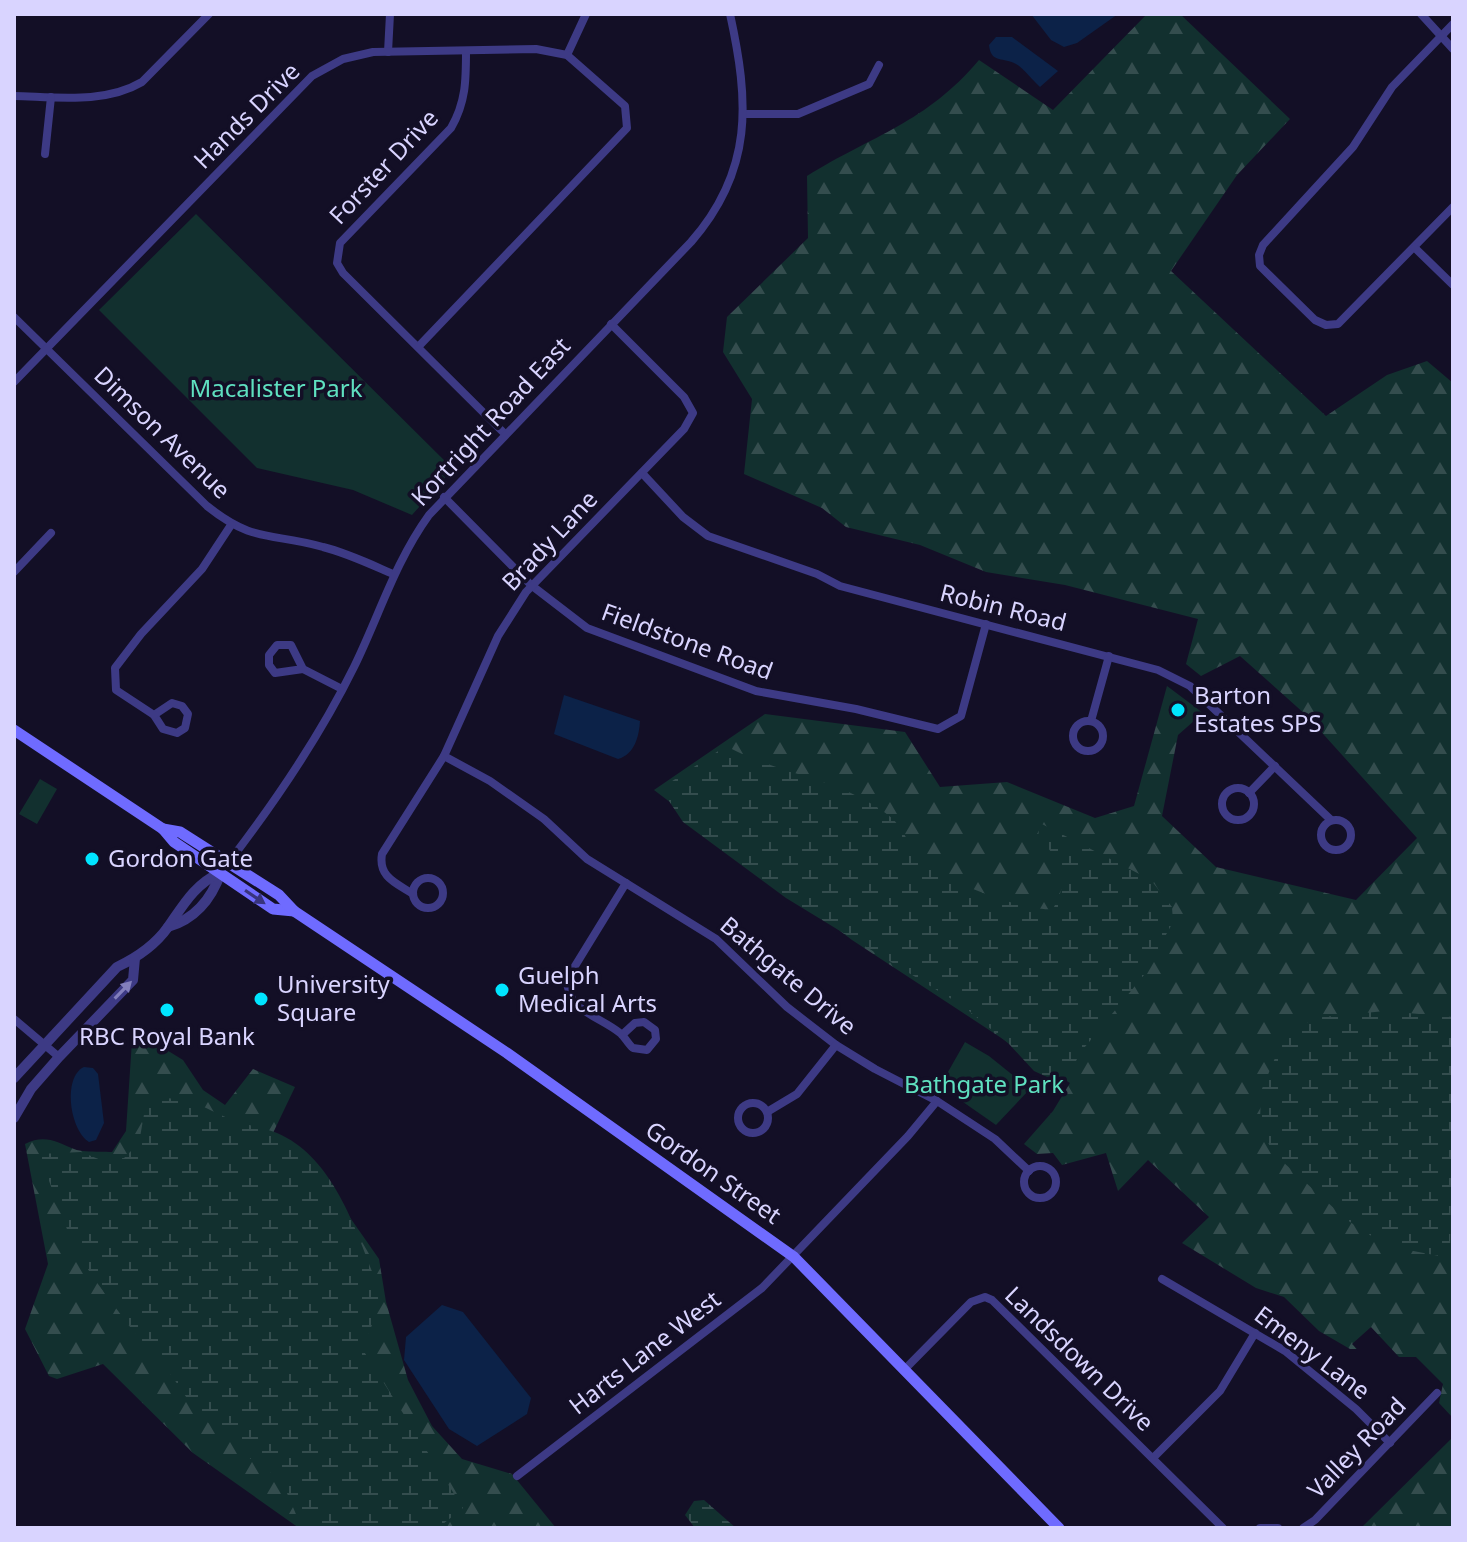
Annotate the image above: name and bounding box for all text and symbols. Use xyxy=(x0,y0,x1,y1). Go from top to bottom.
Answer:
street label: Hands Drive xyxy=(186,55,306,175)
street label: Forster Drive xyxy=(321,101,445,231)
street label: Kortright Road East xyxy=(403,329,577,512)
street label: Dimson Avenue xyxy=(88,358,238,505)
park label: Macalister Park xyxy=(189,371,363,404)
street label: Brady Lane xyxy=(494,483,604,597)
street label: Robin Road xyxy=(937,575,1070,638)
street label: Fieldstone Road xyxy=(597,594,778,687)
place label: Barton Estates SPS xyxy=(1194,678,1322,739)
marker: Barton Estates SPS xyxy=(1169,701,1187,719)
place label: Gordon Gate xyxy=(108,841,253,874)
marker: Gordon Gate xyxy=(83,850,101,868)
one-way arrow xyxy=(245,889,266,904)
street label: Bathgate Drive xyxy=(714,908,864,1042)
place label: Guelph Medical Arts xyxy=(518,958,657,1019)
place label: University Square xyxy=(277,967,391,1028)
one-way arrow xyxy=(113,981,131,1000)
marker: Guelph Medical Arts xyxy=(493,981,511,999)
marker: University Square xyxy=(252,990,270,1008)
marker: RBC Royal Bank xyxy=(158,1001,176,1019)
place label: RBC Royal Bank xyxy=(79,1019,255,1052)
park label: Bathgate Park xyxy=(904,1067,1064,1100)
street label: Gordon Street xyxy=(639,1113,789,1231)
street label: Landsdown Drive xyxy=(998,1278,1162,1438)
street label: Harts Lane West xyxy=(562,1282,727,1421)
street label: Emeny Lane xyxy=(1248,1297,1378,1406)
street label: Valley Road xyxy=(1299,1389,1413,1505)

